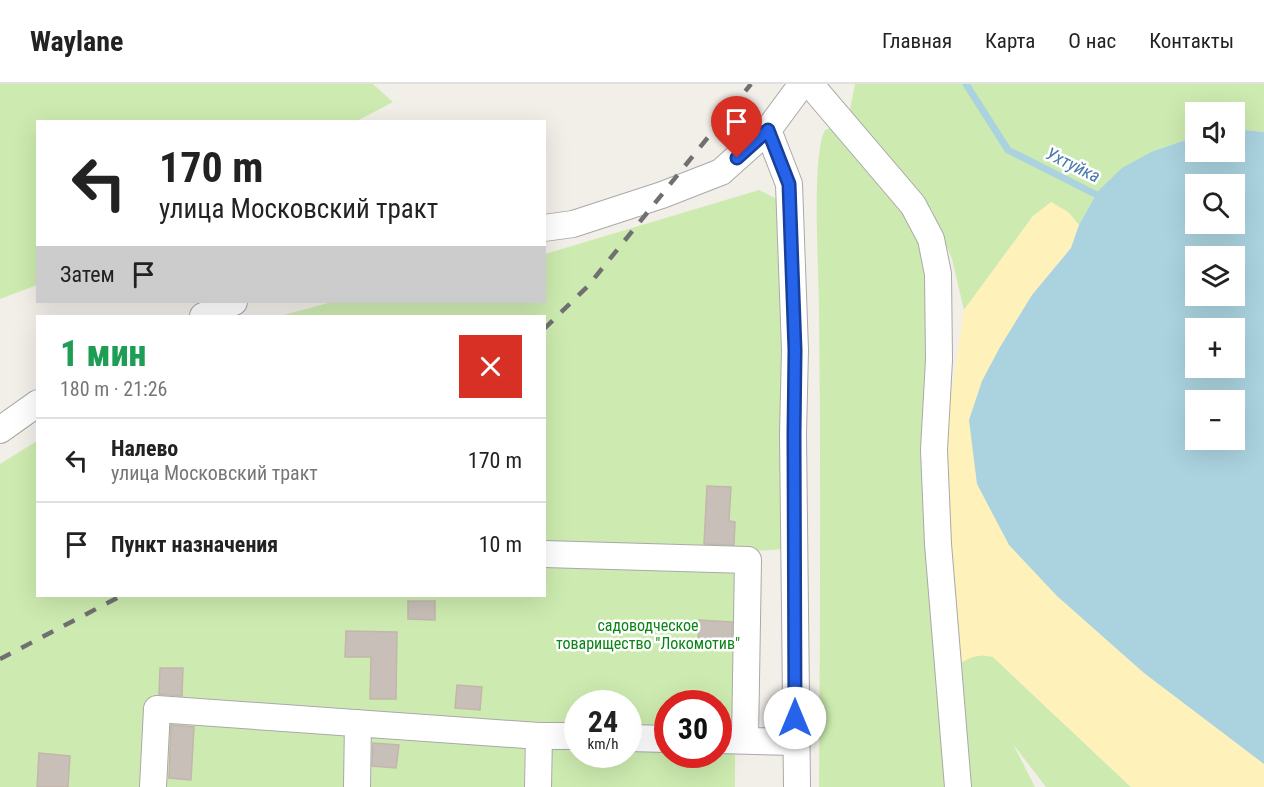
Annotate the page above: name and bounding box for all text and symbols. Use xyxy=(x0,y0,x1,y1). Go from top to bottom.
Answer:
text: Waylane xyxy=(30,25,123,58)
text: Главная xyxy=(882,29,952,53)
text: Карта xyxy=(985,29,1035,53)
text: О нас xyxy=(1068,29,1116,53)
text: Контакты xyxy=(1149,29,1234,53)
pin xyxy=(711,96,762,158)
map controls xyxy=(1185,102,1245,450)
button: sound xyxy=(1185,102,1245,162)
icon: arrive xyxy=(720,105,753,138)
water label: Ухтуйка xyxy=(1043,142,1104,187)
text: 170 m xyxy=(159,143,264,192)
icon: left xyxy=(60,144,138,222)
button: search xyxy=(1185,174,1245,234)
text: улица Московский тракт xyxy=(159,193,438,225)
button: layers xyxy=(1185,246,1245,306)
icon: arrive xyxy=(127,258,160,291)
text: Затем xyxy=(60,262,115,287)
button: + xyxy=(1185,318,1245,378)
text: 1 мин xyxy=(60,333,146,375)
button: close xyxy=(459,335,522,398)
text: 180 m · 21:26 xyxy=(60,377,167,401)
button: − xyxy=(1185,390,1245,450)
text: Налево xyxy=(111,436,178,461)
icon: left xyxy=(60,444,93,477)
text: 170 m xyxy=(468,448,522,473)
text: улица Московский тракт xyxy=(111,461,318,485)
icon: arrive xyxy=(60,528,93,561)
text: Пункт назначения xyxy=(111,532,278,557)
text: 10 m xyxy=(479,532,522,557)
park label: садоводческое товарищество "Локомотив" xyxy=(556,616,740,653)
position arrow xyxy=(763,686,827,750)
speed limit sign: 30 xyxy=(654,690,732,768)
text: 24 xyxy=(588,704,618,739)
text: km/h xyxy=(588,735,618,753)

